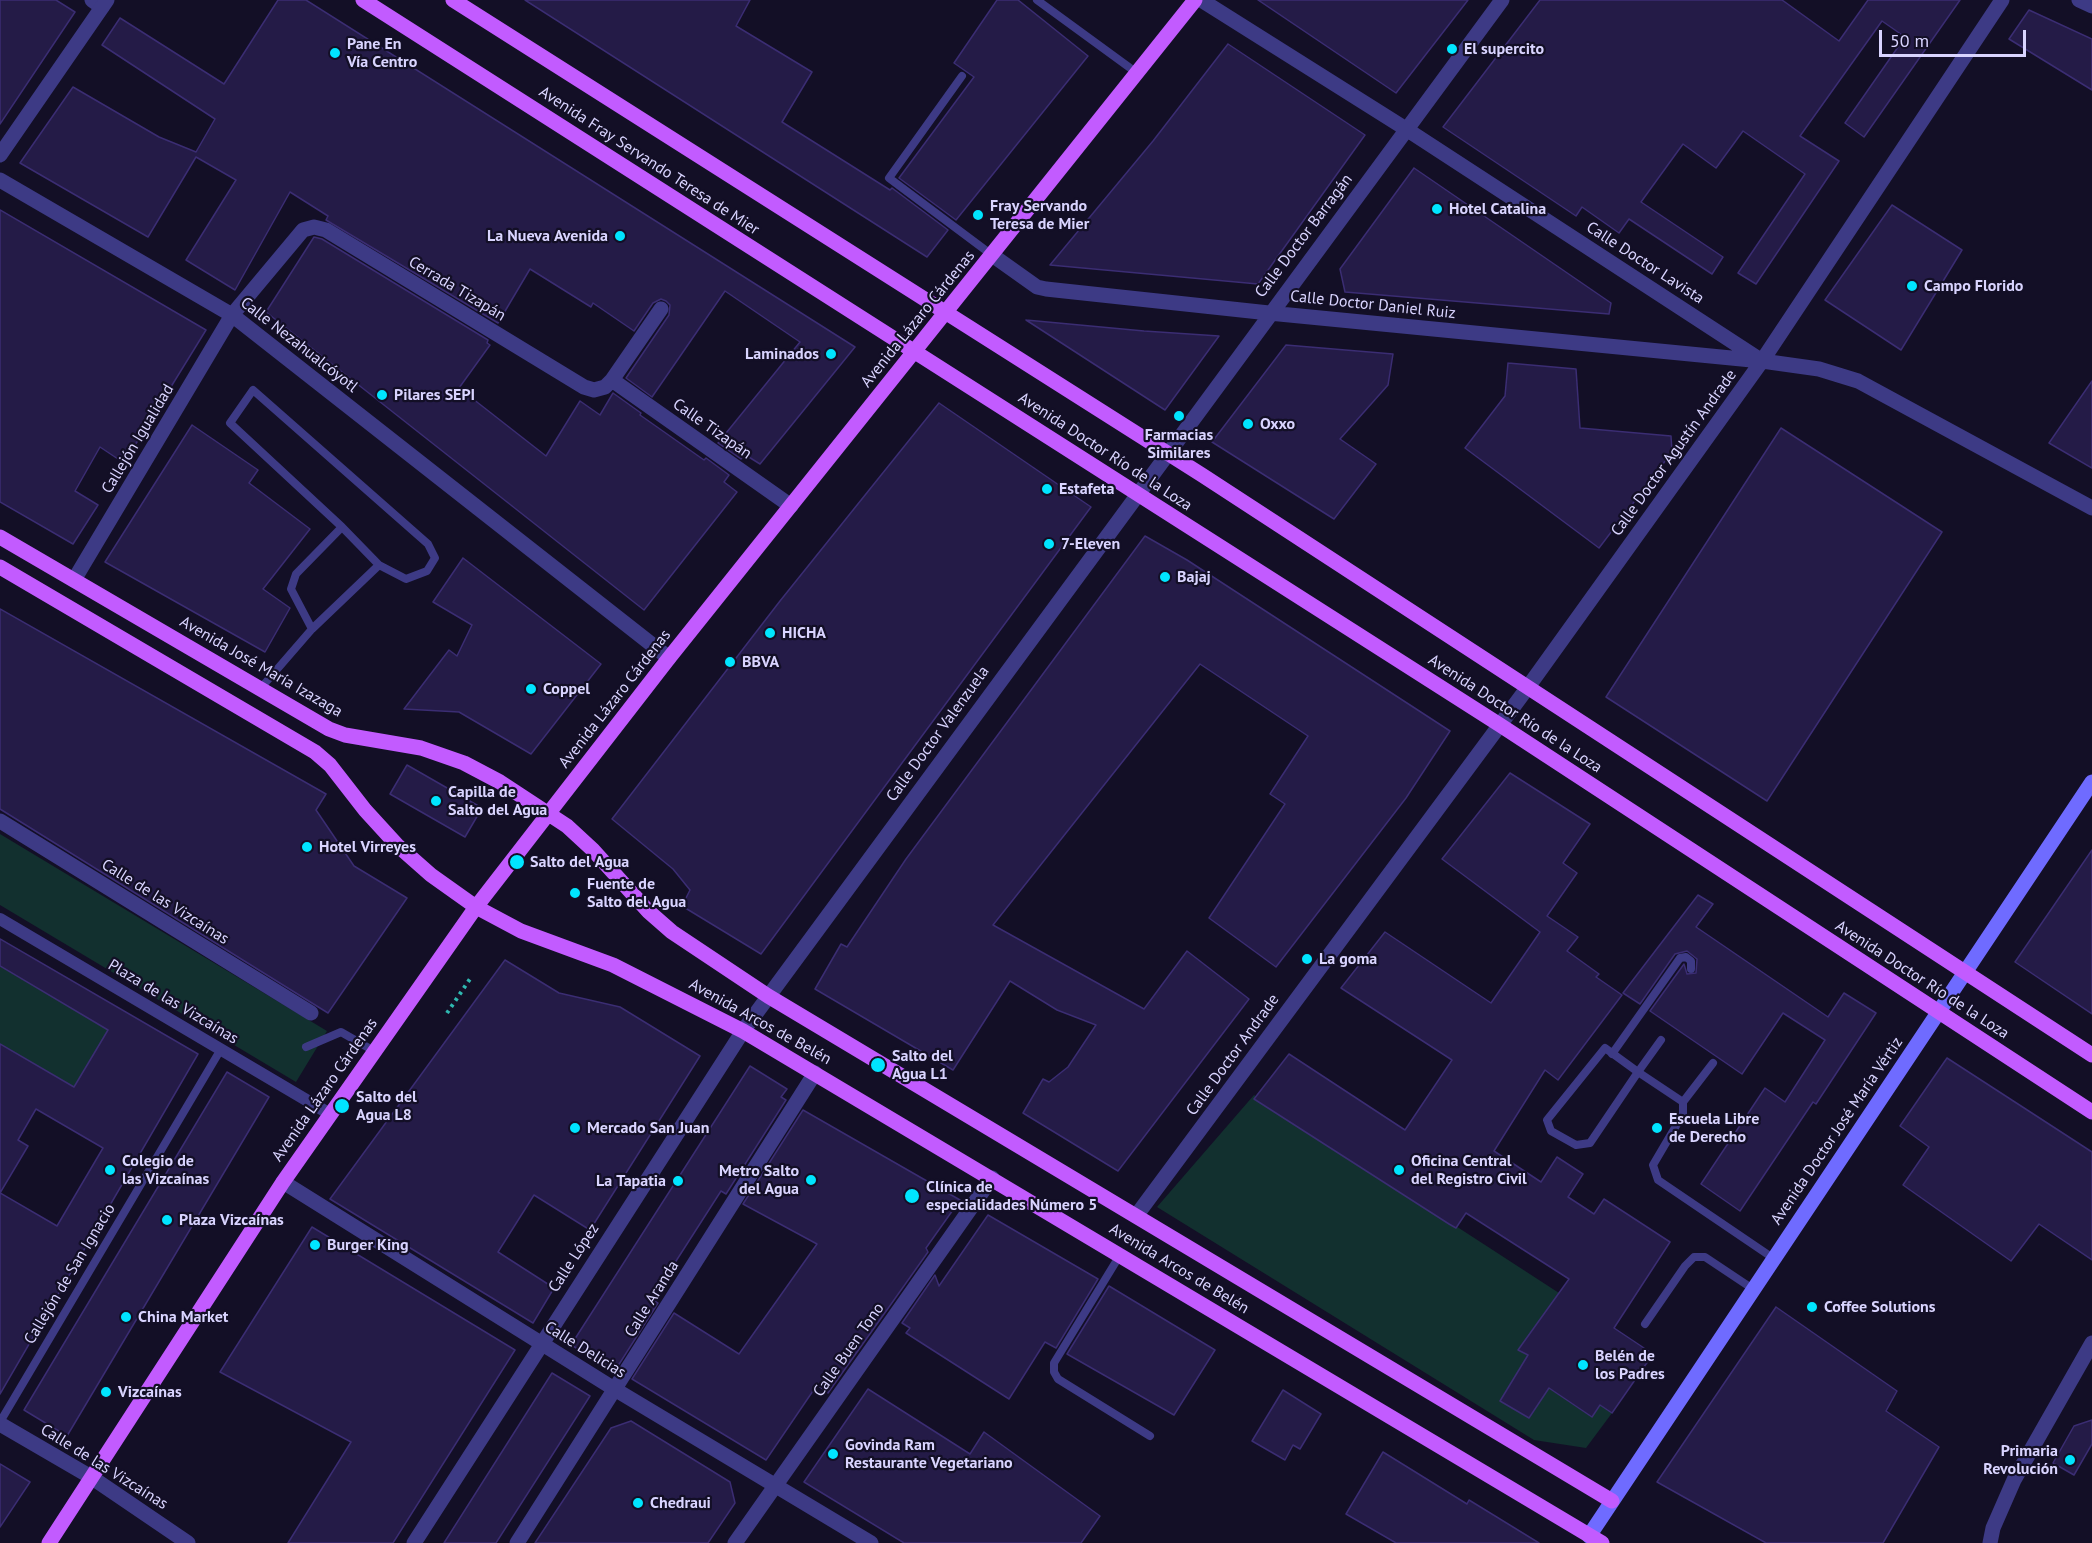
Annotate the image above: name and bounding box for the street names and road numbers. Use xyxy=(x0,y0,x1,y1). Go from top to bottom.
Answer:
street label: Avenida Fray Servando Teresa de Mier xyxy=(535,83,763,239)
street label: Calle Doctor Barragán xyxy=(1251,170,1357,302)
street label: Calle Doctor Lavista xyxy=(1583,218,1707,308)
street label: Avenida Lázaro Cárdenas xyxy=(857,247,979,391)
street label: Cerrada Tizapán xyxy=(405,252,509,326)
street label: Calle Doctor Daniel Ruiz xyxy=(1289,287,1457,323)
street label: Calle Nezahualcóyotl xyxy=(237,293,361,397)
street label: Calle Doctor Agustín Andrade xyxy=(1607,366,1741,540)
street label: Callejón Igualidad xyxy=(98,381,178,497)
street label: Avenida Doctor Río de la Loza xyxy=(1015,389,1195,515)
street label: Calle Tizapán xyxy=(669,395,755,463)
street label: Avenida José María Izazaga xyxy=(176,613,346,721)
street label: Avenida Lázaro Cárdenas xyxy=(555,626,675,772)
street label: Avenida Doctor Río de la Loza xyxy=(1425,651,1605,777)
street label: Calle Doctor Valenzuela xyxy=(882,663,994,805)
street label: Calle de las Vizcaínas xyxy=(98,855,232,949)
street label: Avenida Doctor Río de la Loza xyxy=(1832,917,2012,1043)
street label: Plaza de las Vizcaínas xyxy=(104,955,242,1049)
street label: Avenida Arcos de Belén xyxy=(686,975,834,1069)
street label: Calle Doctor Andrade xyxy=(1183,991,1283,1119)
street label: Avenida Lázaro Cárdenas xyxy=(268,1015,382,1165)
street label: Avenida Doctor José María Vértiz xyxy=(1767,1034,1907,1228)
street label: Callejón de San Ignacio xyxy=(20,1200,120,1348)
street label: Calle López xyxy=(545,1220,603,1296)
street label: Avenida Arcos de Belén xyxy=(1106,1220,1252,1318)
street label: Calle Aranda xyxy=(621,1257,683,1341)
street label: Calle Buen Tono xyxy=(809,1299,889,1401)
street label: Calle Delicias xyxy=(541,1317,629,1383)
street label: Calle de las Vizcaínas xyxy=(37,1420,171,1514)

